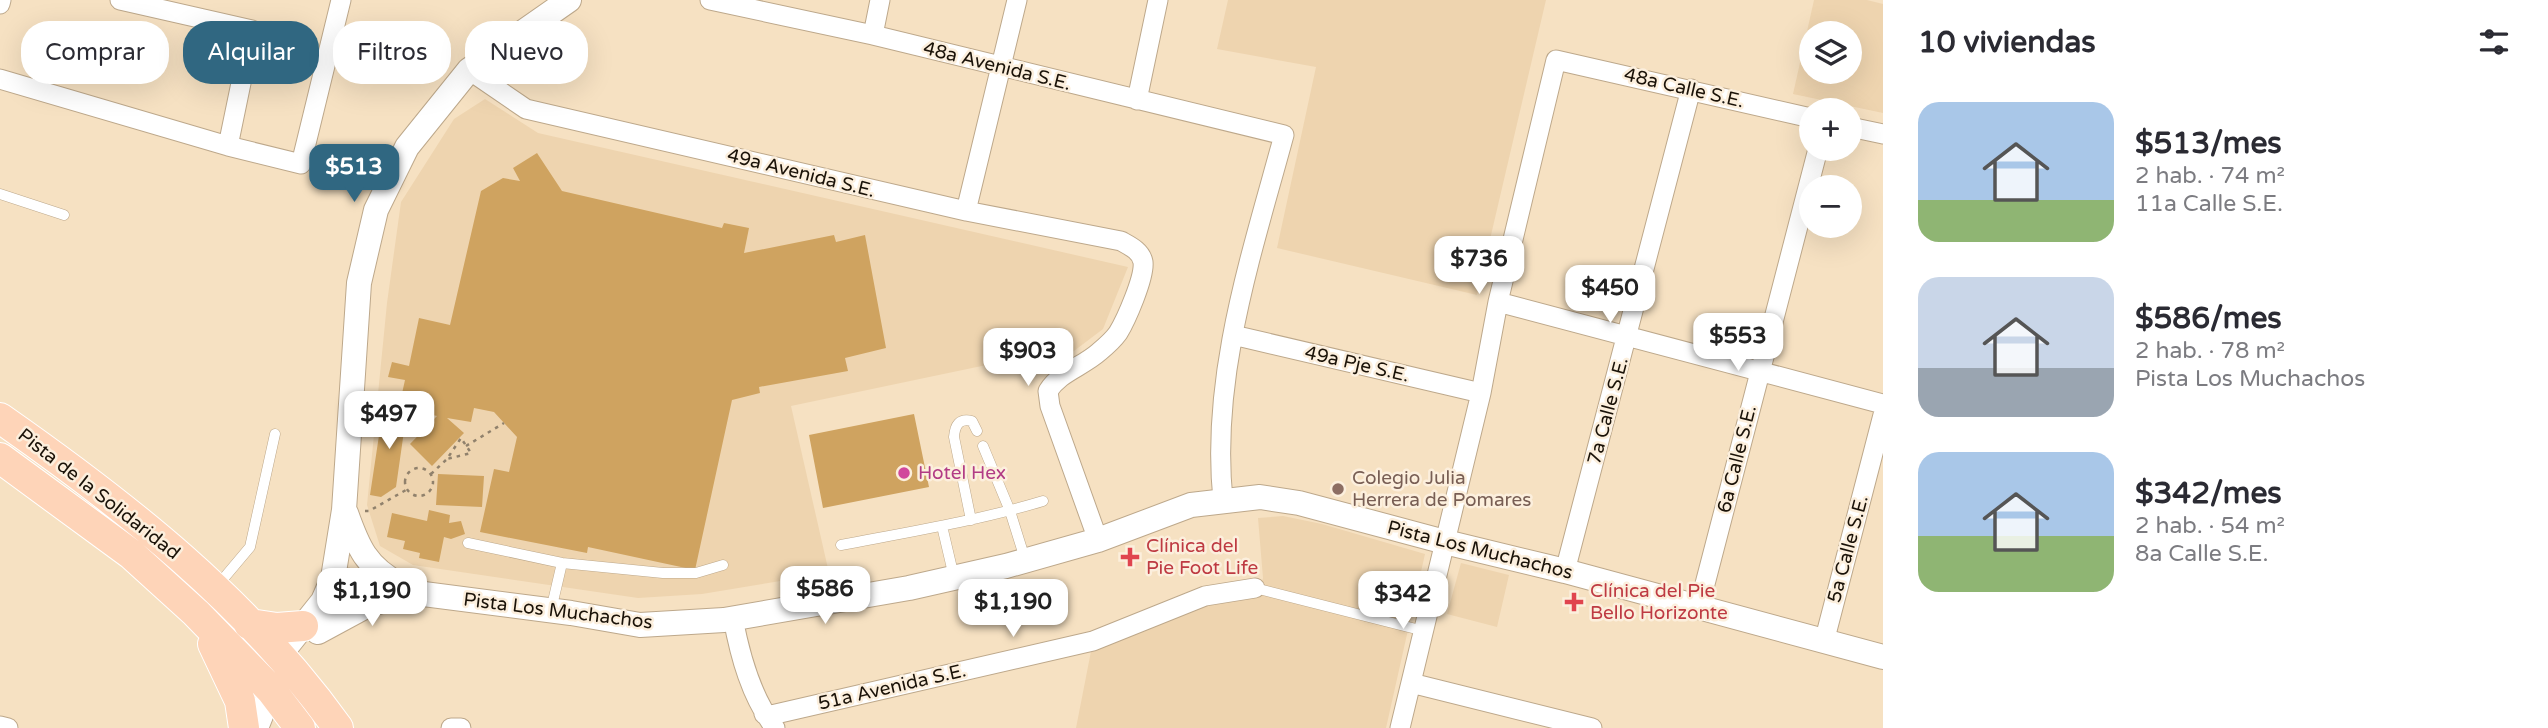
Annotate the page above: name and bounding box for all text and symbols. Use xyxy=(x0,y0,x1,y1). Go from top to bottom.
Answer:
chip: Comprar xyxy=(21,21,169,84)
chip: Alquilar xyxy=(183,21,319,84)
chip: Filtros xyxy=(333,21,451,84)
chip: Nuevo xyxy=(465,21,588,84)
map controls xyxy=(1799,21,1862,238)
button: layers xyxy=(1799,21,1862,84)
icon: filters xyxy=(2475,23,2513,61)
text: 10 viviendas xyxy=(1918,24,2096,61)
street label: 48a Avenida S.E. xyxy=(921,37,1073,95)
street label: 48a Calle S.E. xyxy=(1622,64,1746,112)
button: + xyxy=(1799,98,1862,161)
text: $513/mes xyxy=(2135,125,2282,162)
icon: home xyxy=(1974,130,2058,214)
pin: $513 xyxy=(313,144,395,204)
street label: 49a Avenida S.E. xyxy=(725,144,877,202)
text: $513 xyxy=(325,153,383,181)
text: 2 hab. · 74 m² xyxy=(2135,162,2285,190)
button: − xyxy=(1799,175,1862,238)
text: 11a Calle S.E. xyxy=(2135,190,2283,218)
pin: $736 xyxy=(1438,236,1520,296)
text: $736 xyxy=(1450,245,1508,273)
pin: $450 xyxy=(1569,266,1651,325)
text: $450 xyxy=(1581,274,1639,302)
text: $586/mes xyxy=(2135,300,2282,337)
icon: home xyxy=(1974,305,2058,389)
pin: $553 xyxy=(1697,314,1779,373)
text: $553 xyxy=(1709,322,1767,350)
pin: $903 xyxy=(987,328,1069,388)
text: $903 xyxy=(999,337,1057,365)
text: 2 hab. · 78 m² xyxy=(2135,337,2285,365)
street label: 49a Pje S.E. xyxy=(1303,341,1411,387)
street label: 7a Calle S.E. xyxy=(1583,355,1633,467)
text: Pista Los Muchachos xyxy=(2135,365,2365,393)
pin: $497 xyxy=(348,392,430,451)
text: $497 xyxy=(360,400,418,428)
street label: 6a Calle S.E. xyxy=(1713,403,1761,515)
street label: Pista de la Solidaridad xyxy=(14,424,184,564)
place label: Hotel Hex xyxy=(918,462,1006,484)
marker: Hotel Hex xyxy=(896,465,912,481)
place label: Colegio Julia Herrera de Pomares xyxy=(1352,467,1531,511)
text: $342/mes xyxy=(2135,475,2282,512)
icon: home xyxy=(1974,480,2058,564)
marker: Colegio Julia Herrera de Pomares xyxy=(1330,481,1346,497)
street label: 5a Calle S.E. xyxy=(1823,493,1873,605)
text: 2 hab. · 54 m² xyxy=(2135,512,2285,540)
street label: Pista Los Muchachos xyxy=(1385,516,1575,584)
place label: Clínica del Pie Foot Life xyxy=(1146,535,1258,579)
text: 8a Calle S.E. xyxy=(2135,540,2269,568)
marker: Clínica del Pie Foot Life xyxy=(1120,547,1140,567)
pin: $586 xyxy=(784,566,866,626)
pin: $1,190 xyxy=(315,568,429,628)
pin: $342 xyxy=(1362,572,1444,631)
text: $586 xyxy=(796,575,854,603)
text: $1,190 xyxy=(333,577,411,605)
pin: $1,190 xyxy=(956,580,1070,639)
text: $342 xyxy=(1374,580,1432,608)
place label: Clínica del Pie Bello Horizonte xyxy=(1590,580,1728,624)
street label: Pista Los Muchachos xyxy=(462,588,654,634)
text: $1,190 xyxy=(974,588,1052,616)
marker: Clínica del Pie Bello Horizonte xyxy=(1564,592,1584,612)
street label: 51a Avenida S.E. xyxy=(816,659,968,715)

